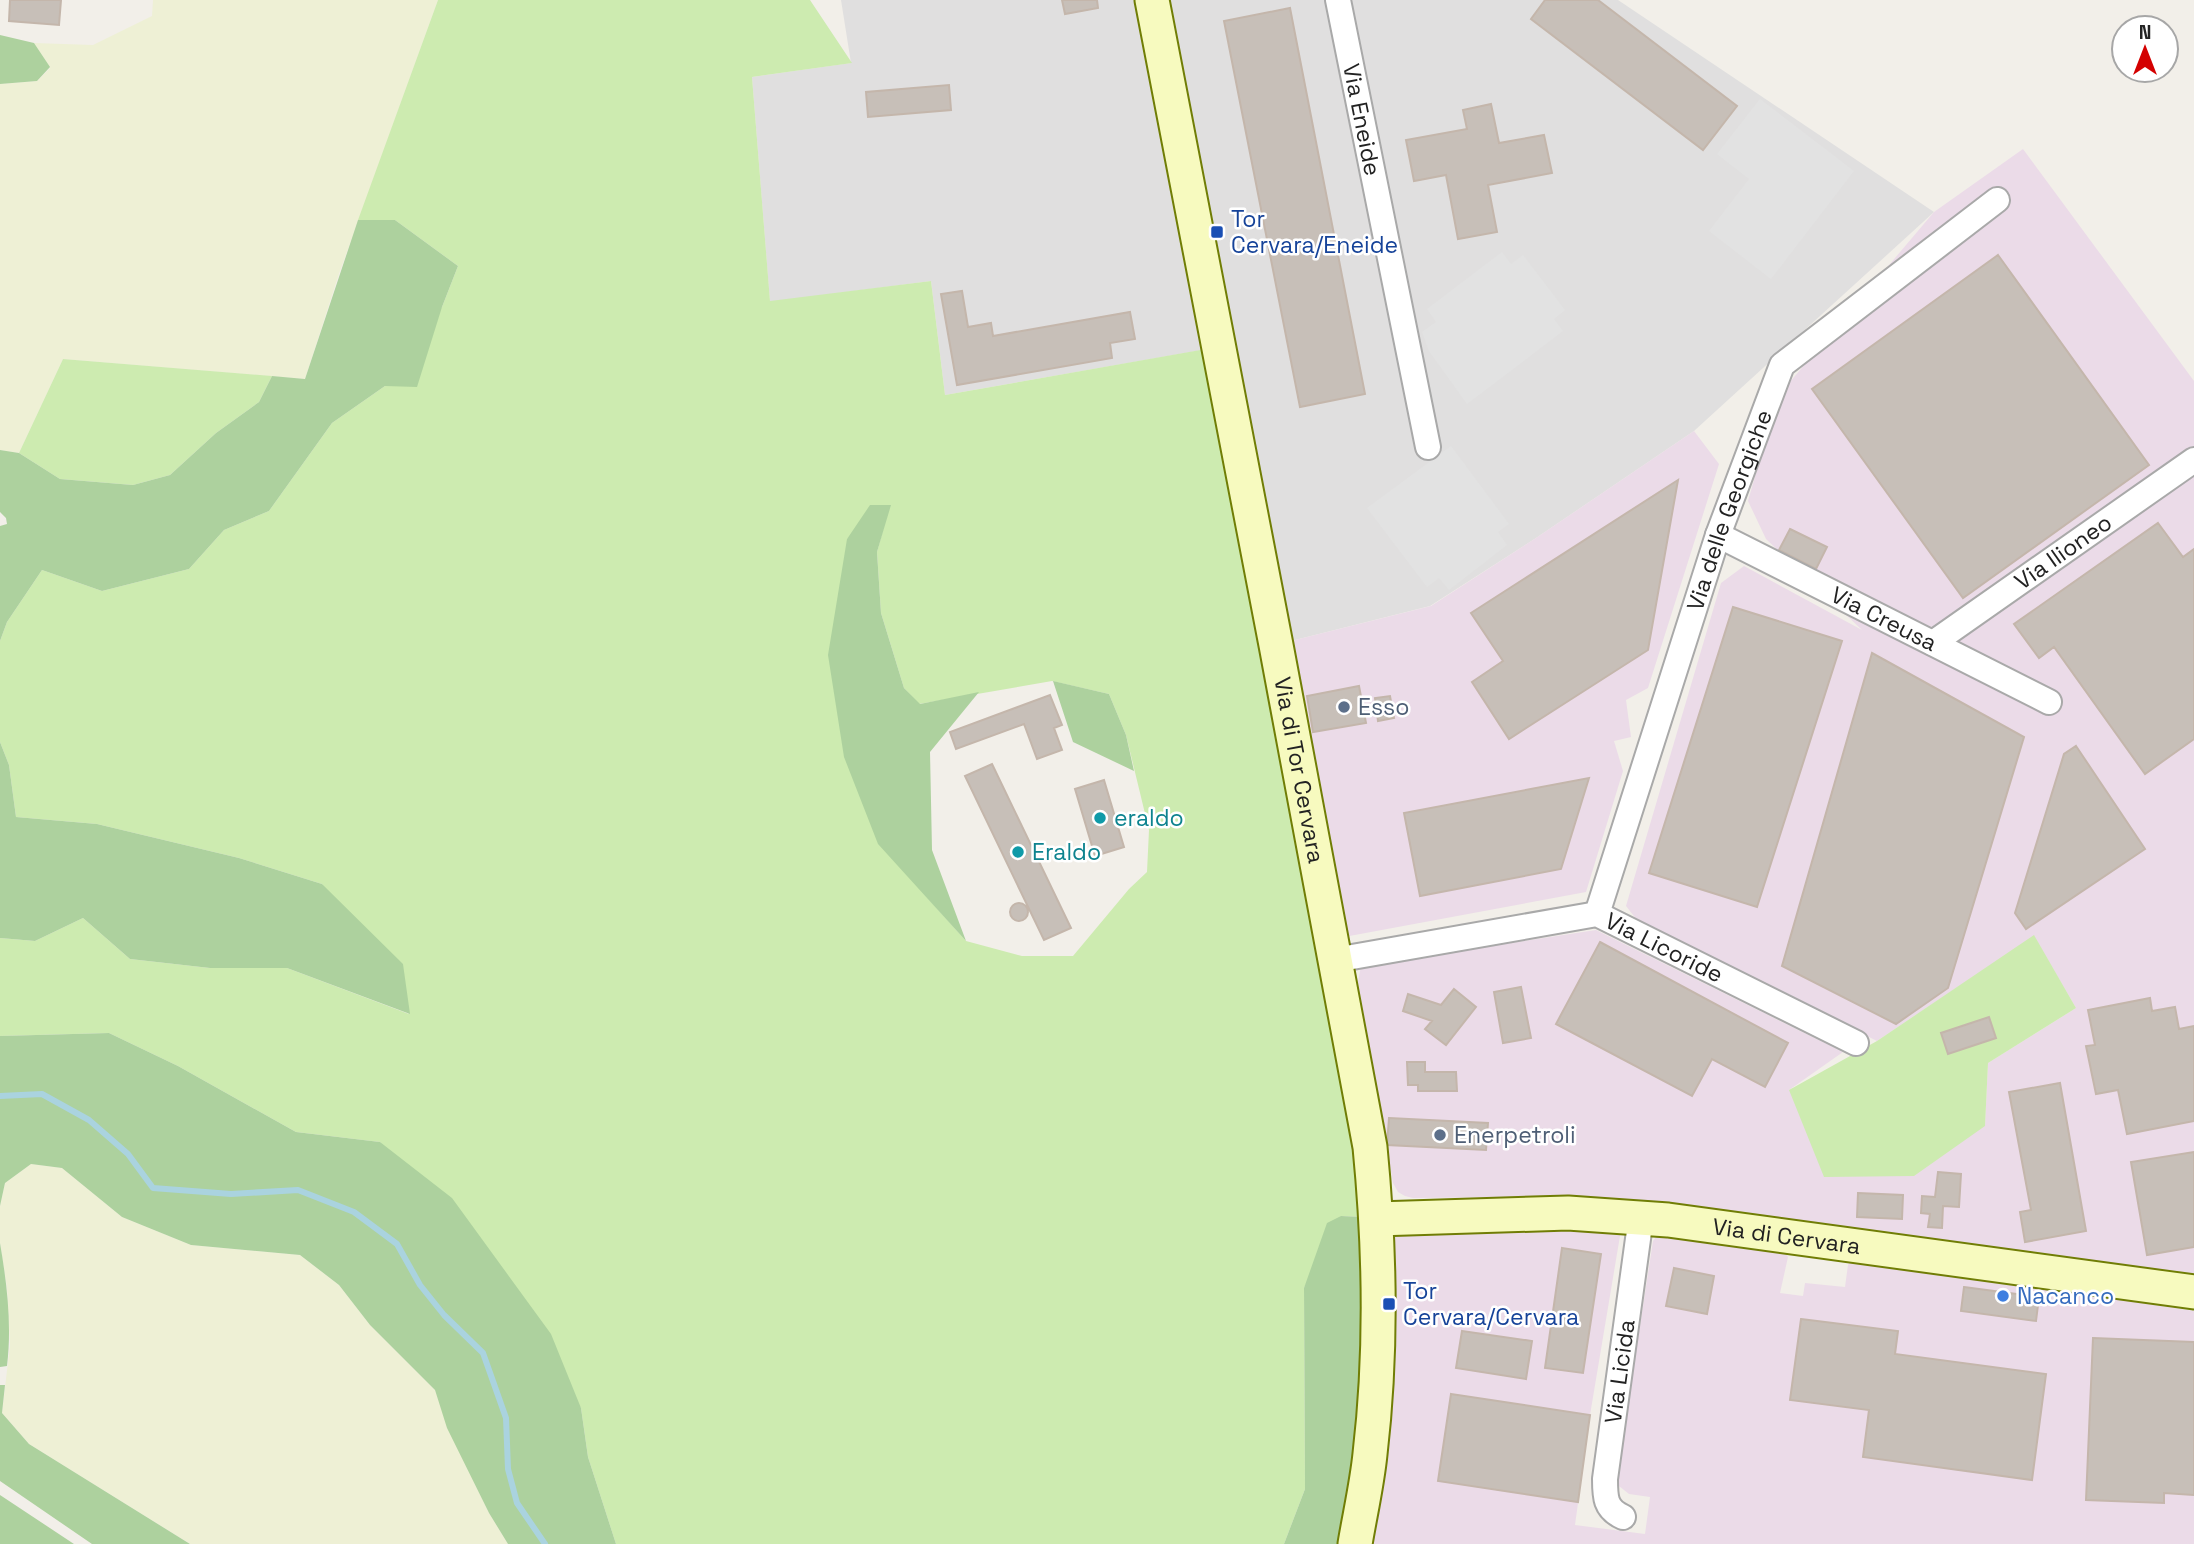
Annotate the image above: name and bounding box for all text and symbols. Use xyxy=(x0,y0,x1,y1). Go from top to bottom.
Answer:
north arrow xyxy=(2110,14,2180,84)
text: N xyxy=(2139,20,2151,45)
street label: Via Eneide xyxy=(1336,61,1388,178)
place label: Tor Cervara/Eneide xyxy=(1231,204,1398,260)
marker: Tor Cervara/Eneide xyxy=(1209,224,1225,240)
street label: Via delle Georgiche xyxy=(1680,405,1779,614)
street label: Via Ilioneo xyxy=(2009,507,2118,596)
street label: Via Creusa xyxy=(1826,579,1942,658)
street label: Via di Tor Cervara xyxy=(1267,675,1332,866)
place label: Esso xyxy=(1358,692,1409,722)
marker: Esso xyxy=(1336,699,1352,715)
place label: eraldo xyxy=(1114,803,1184,833)
marker: eraldo xyxy=(1092,810,1108,826)
place label: Eraldo xyxy=(1032,837,1101,867)
marker: Eraldo xyxy=(1010,844,1026,860)
street label: Via Licoride xyxy=(1600,905,1728,989)
place label: Enerpetroli xyxy=(1454,1120,1576,1150)
marker: Enerpetroli xyxy=(1432,1127,1448,1143)
street label: Via di Cervara xyxy=(1711,1211,1863,1261)
place label: Tor Cervara/Cervara xyxy=(1403,1276,1579,1332)
place label: Nacanco xyxy=(2017,1281,2114,1311)
marker: Nacanco xyxy=(1995,1288,2011,1304)
marker: Tor Cervara/Cervara xyxy=(1381,1296,1397,1312)
street label: Via Licida xyxy=(1598,1318,1642,1425)

